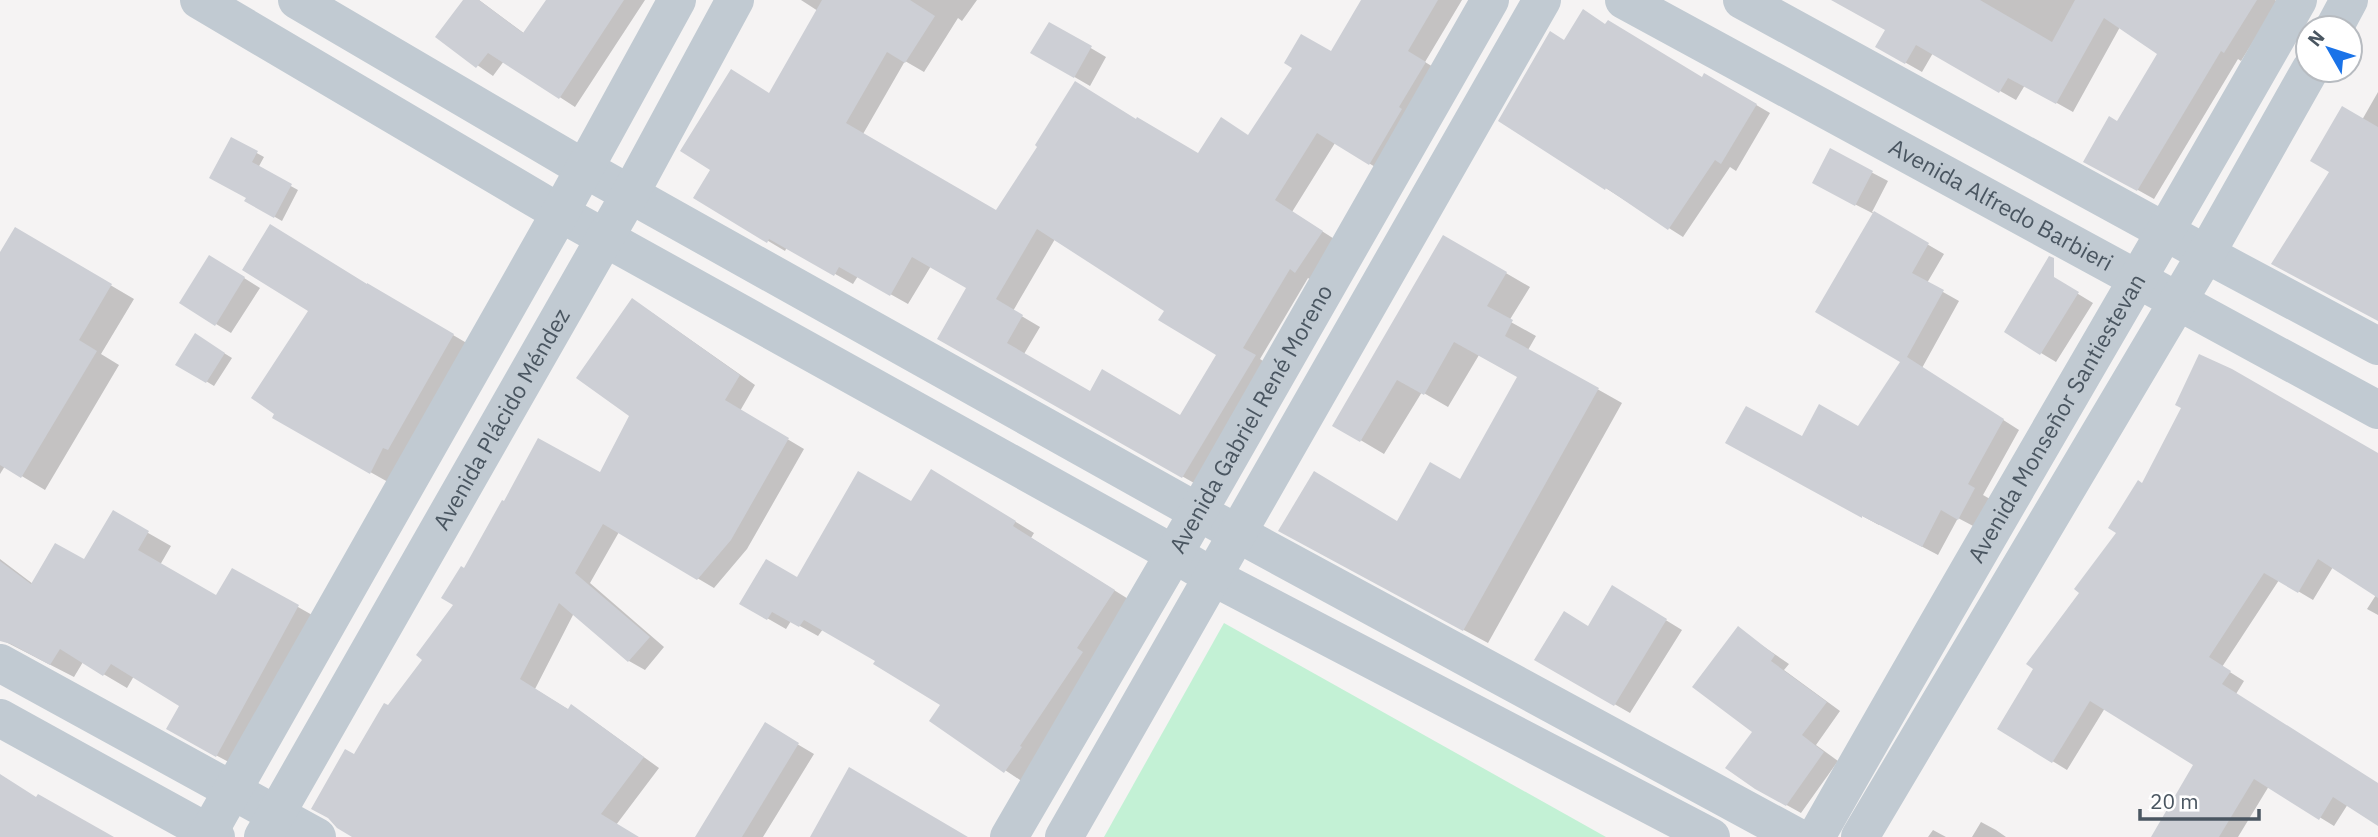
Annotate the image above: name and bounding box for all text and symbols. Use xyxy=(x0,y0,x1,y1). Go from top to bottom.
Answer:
north arrow xyxy=(2294,14,2364,84)
text: N xyxy=(2302,25,2329,51)
street label: Avenida Alfredo Barbieri xyxy=(1884,131,2119,277)
street label: Avenida Monseñor Santiestevan xyxy=(1960,268,2152,568)
street label: Avenida Gabriel René Moreno xyxy=(1162,279,1339,558)
street label: Avenida Plácido Méndez xyxy=(425,303,576,535)
scale bar xyxy=(2140,778,2259,822)
text: 20 m xyxy=(2150,787,2199,815)

